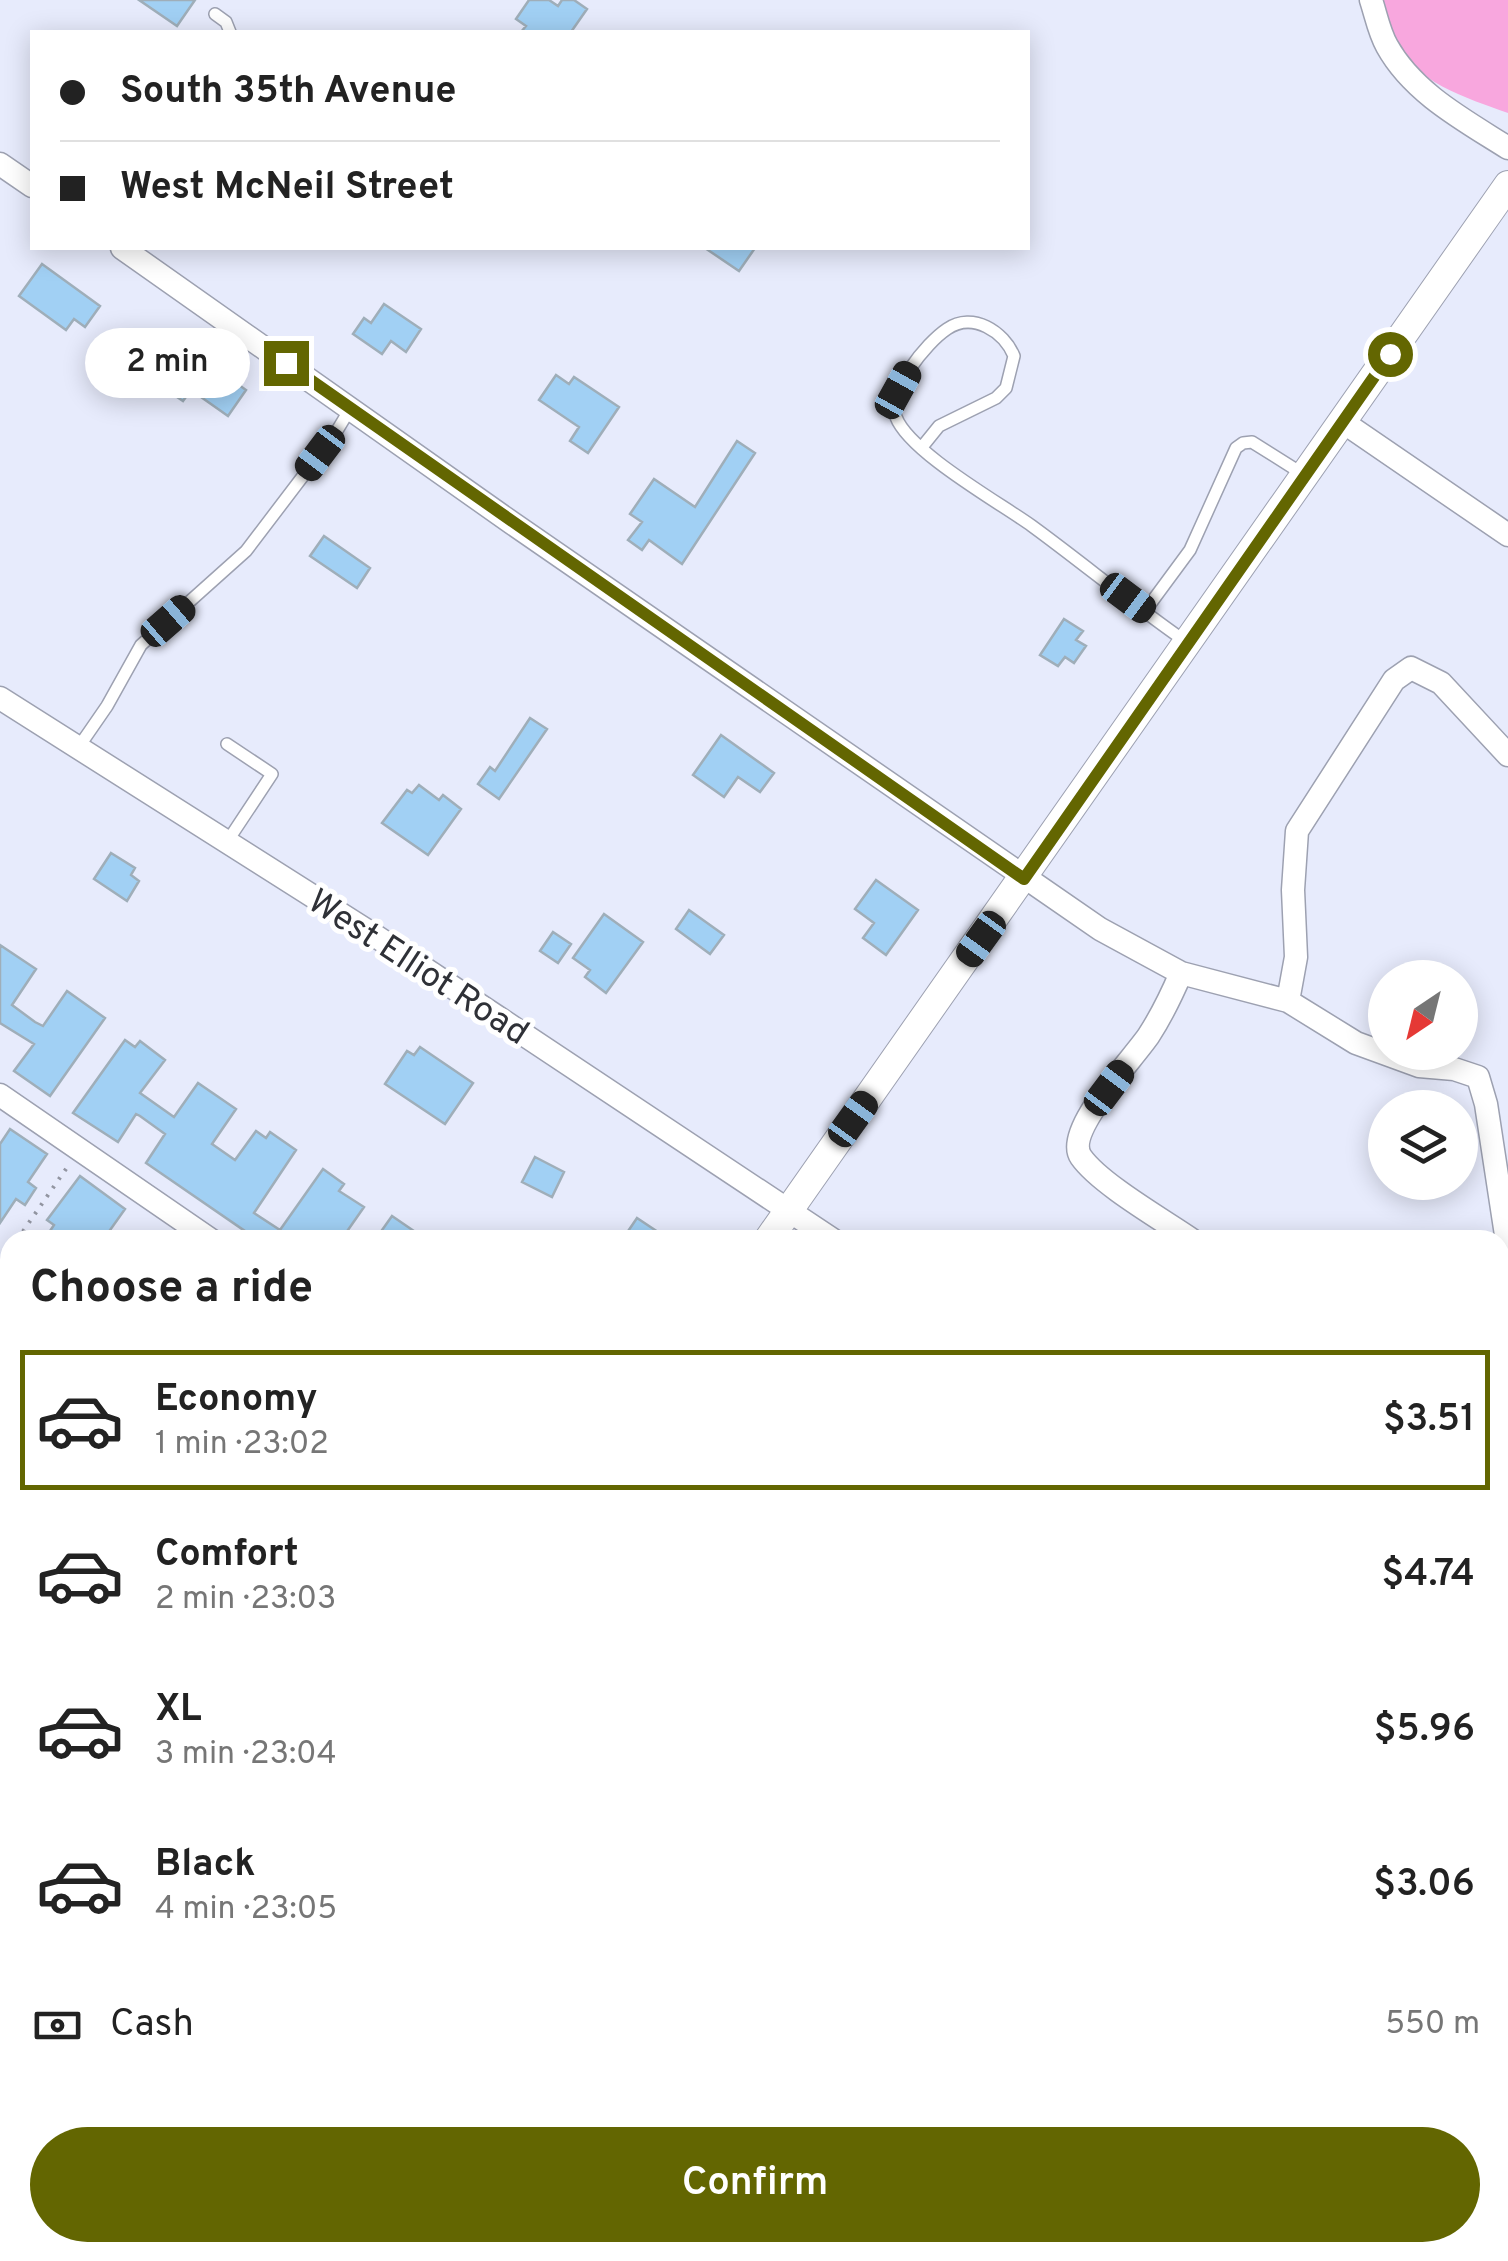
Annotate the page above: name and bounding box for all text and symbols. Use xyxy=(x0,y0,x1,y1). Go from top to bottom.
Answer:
text: South 35th Avenue xyxy=(120,68,456,117)
text: West McNeil Street xyxy=(120,164,454,213)
callout: 2 min xyxy=(86,328,251,398)
route start xyxy=(1368,332,1413,377)
route end xyxy=(264,341,309,386)
text: 2 min xyxy=(126,343,209,383)
car xyxy=(870,356,926,424)
car xyxy=(290,420,350,486)
car xyxy=(1095,568,1161,628)
car xyxy=(136,590,200,652)
street label: West Elliot Road xyxy=(299,881,536,1056)
car xyxy=(951,906,1011,972)
north arrow xyxy=(1368,960,1478,1070)
map controls xyxy=(1368,960,1478,1200)
car xyxy=(1079,1055,1139,1121)
car xyxy=(823,1086,883,1152)
button: layers xyxy=(1368,1090,1478,1200)
text: Choose a ride xyxy=(30,1261,313,1318)
icon: car xyxy=(35,1375,125,1465)
text: Economy xyxy=(155,1376,317,1425)
text: $3.51 xyxy=(1383,1396,1475,1445)
text: 1 min · 23:02 xyxy=(155,1425,329,1465)
icon: car xyxy=(35,1530,125,1620)
text: Comfort xyxy=(155,1531,299,1580)
text: $4.74 xyxy=(1382,1551,1475,1600)
text: 2 min · 23:03 xyxy=(155,1580,336,1620)
icon: car xyxy=(35,1685,125,1775)
text: XL xyxy=(155,1686,202,1735)
text: $5.96 xyxy=(1374,1706,1475,1755)
text: 3 min · 23:04 xyxy=(155,1735,337,1775)
icon: car xyxy=(35,1840,125,1930)
text: Black xyxy=(155,1841,255,1890)
text: $3.06 xyxy=(1373,1861,1475,1910)
text: 4 min · 23:05 xyxy=(155,1890,337,1930)
icon: cash xyxy=(30,1998,85,2053)
text: Cash xyxy=(110,2001,194,2050)
text: 550 m xyxy=(1385,2005,1480,2045)
button: Confirm xyxy=(30,2127,1480,2242)

